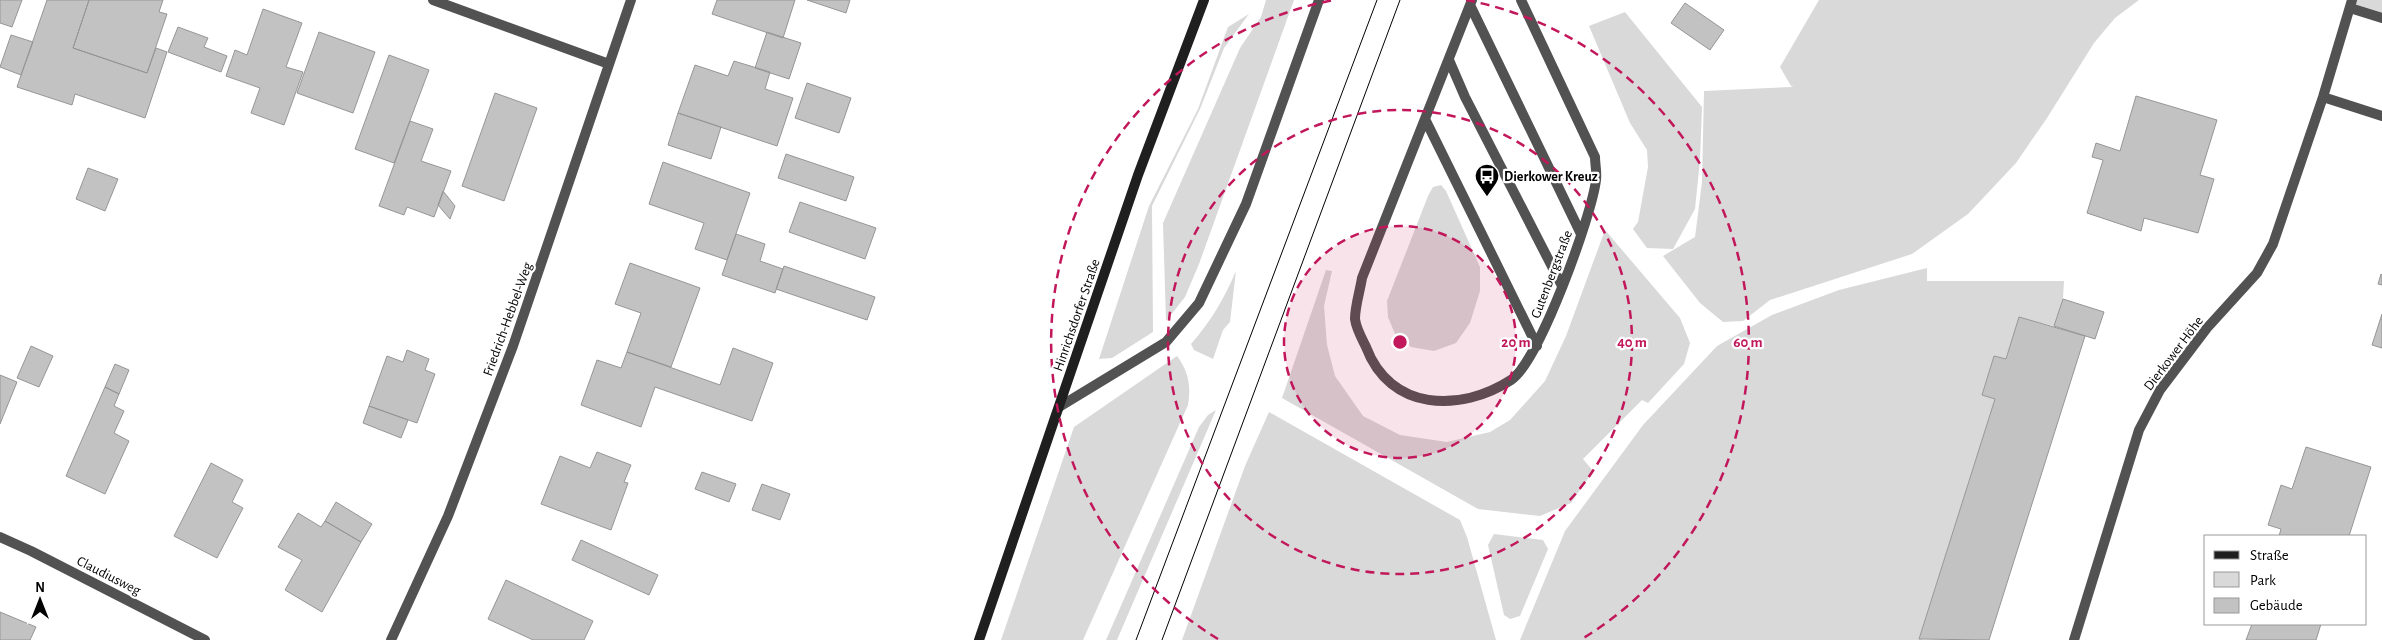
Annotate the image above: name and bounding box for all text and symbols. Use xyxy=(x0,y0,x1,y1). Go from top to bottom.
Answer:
bus stop icon: Dierkower Kreuz xyxy=(1474,163,1500,197)
place label: Dierkower Kreuz xyxy=(1504,170,1598,184)
street label: Gutenbergstraße xyxy=(1529,228,1575,320)
street label: Hinrichsdorfer Straße xyxy=(1051,257,1103,373)
street label: Friedrich-Hebbel-Weg xyxy=(481,260,535,378)
street label: Dierkower Höhe xyxy=(2142,314,2206,393)
centre of rings xyxy=(1391,333,1409,351)
text: 20 m xyxy=(1501,335,1531,350)
text: 40 m xyxy=(1617,335,1647,350)
text: 60 m xyxy=(1733,335,1763,350)
legend xyxy=(2204,535,2367,625)
text: Straße xyxy=(2250,548,2289,563)
street label: Claudiusweg xyxy=(74,554,143,598)
text: Park xyxy=(2250,573,2276,588)
north arrow xyxy=(15,575,65,625)
text: N xyxy=(35,581,45,595)
text: Gebäude xyxy=(2250,598,2303,613)

